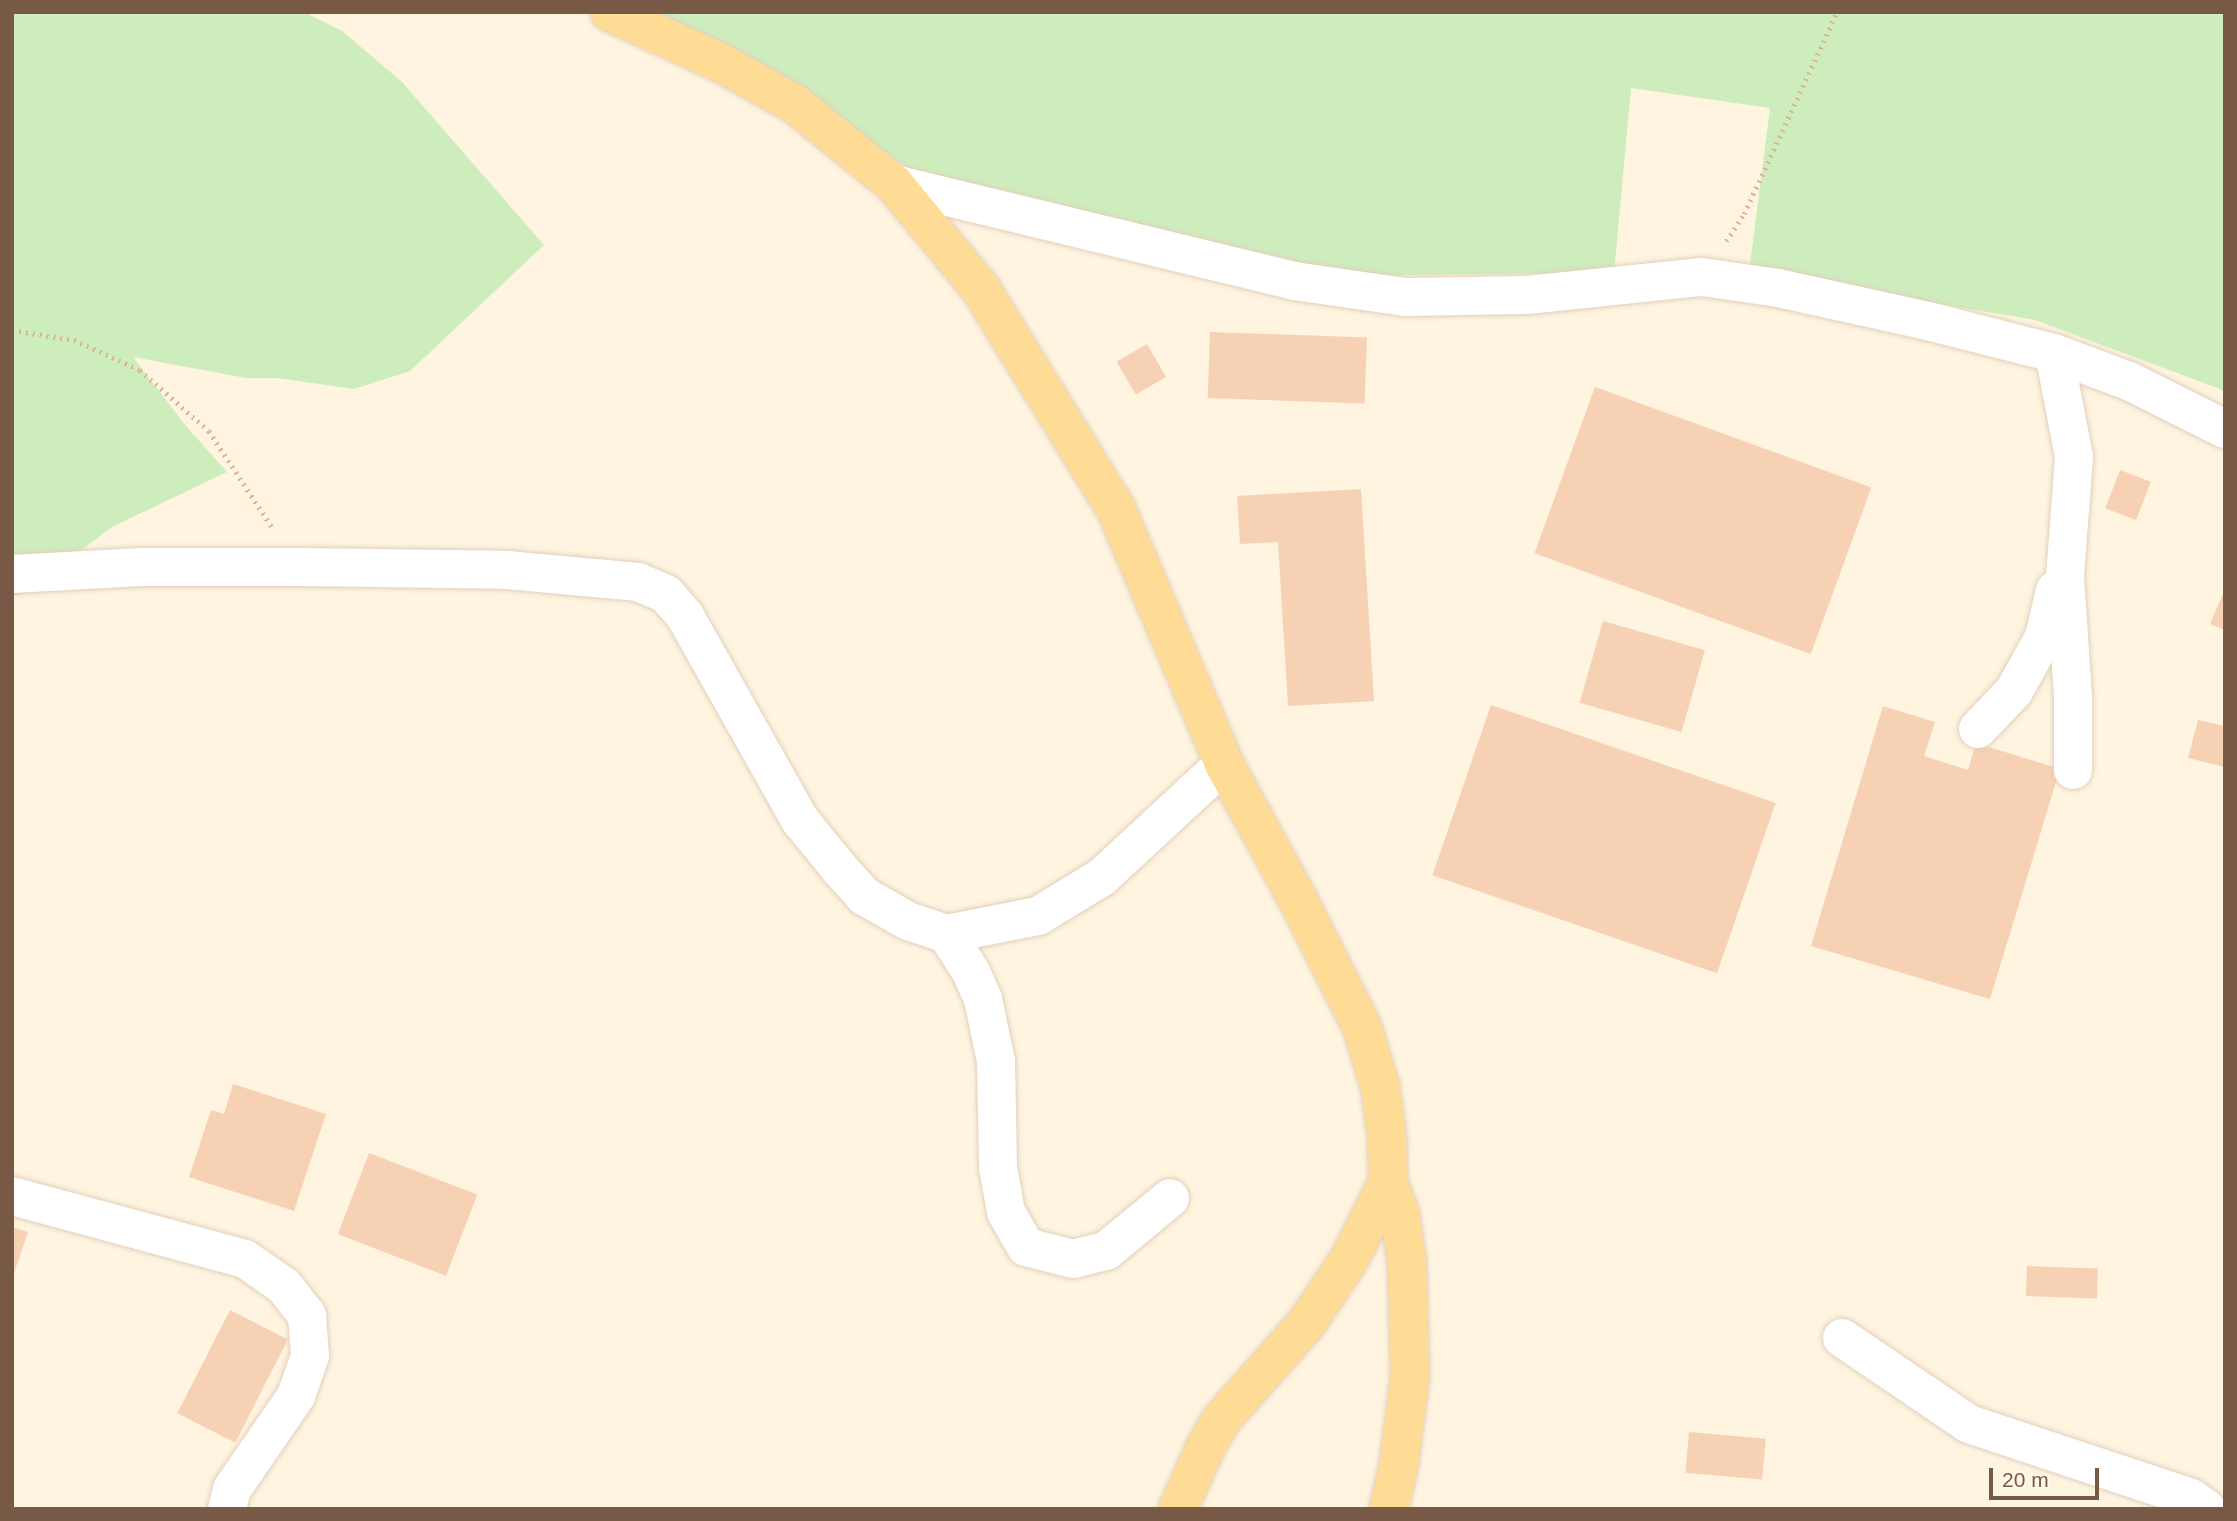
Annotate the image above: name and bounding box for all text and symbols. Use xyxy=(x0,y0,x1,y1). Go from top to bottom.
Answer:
scale bar xyxy=(1992,1454,2102,1498)
text: 20 m xyxy=(2002,1468,2049,1491)

